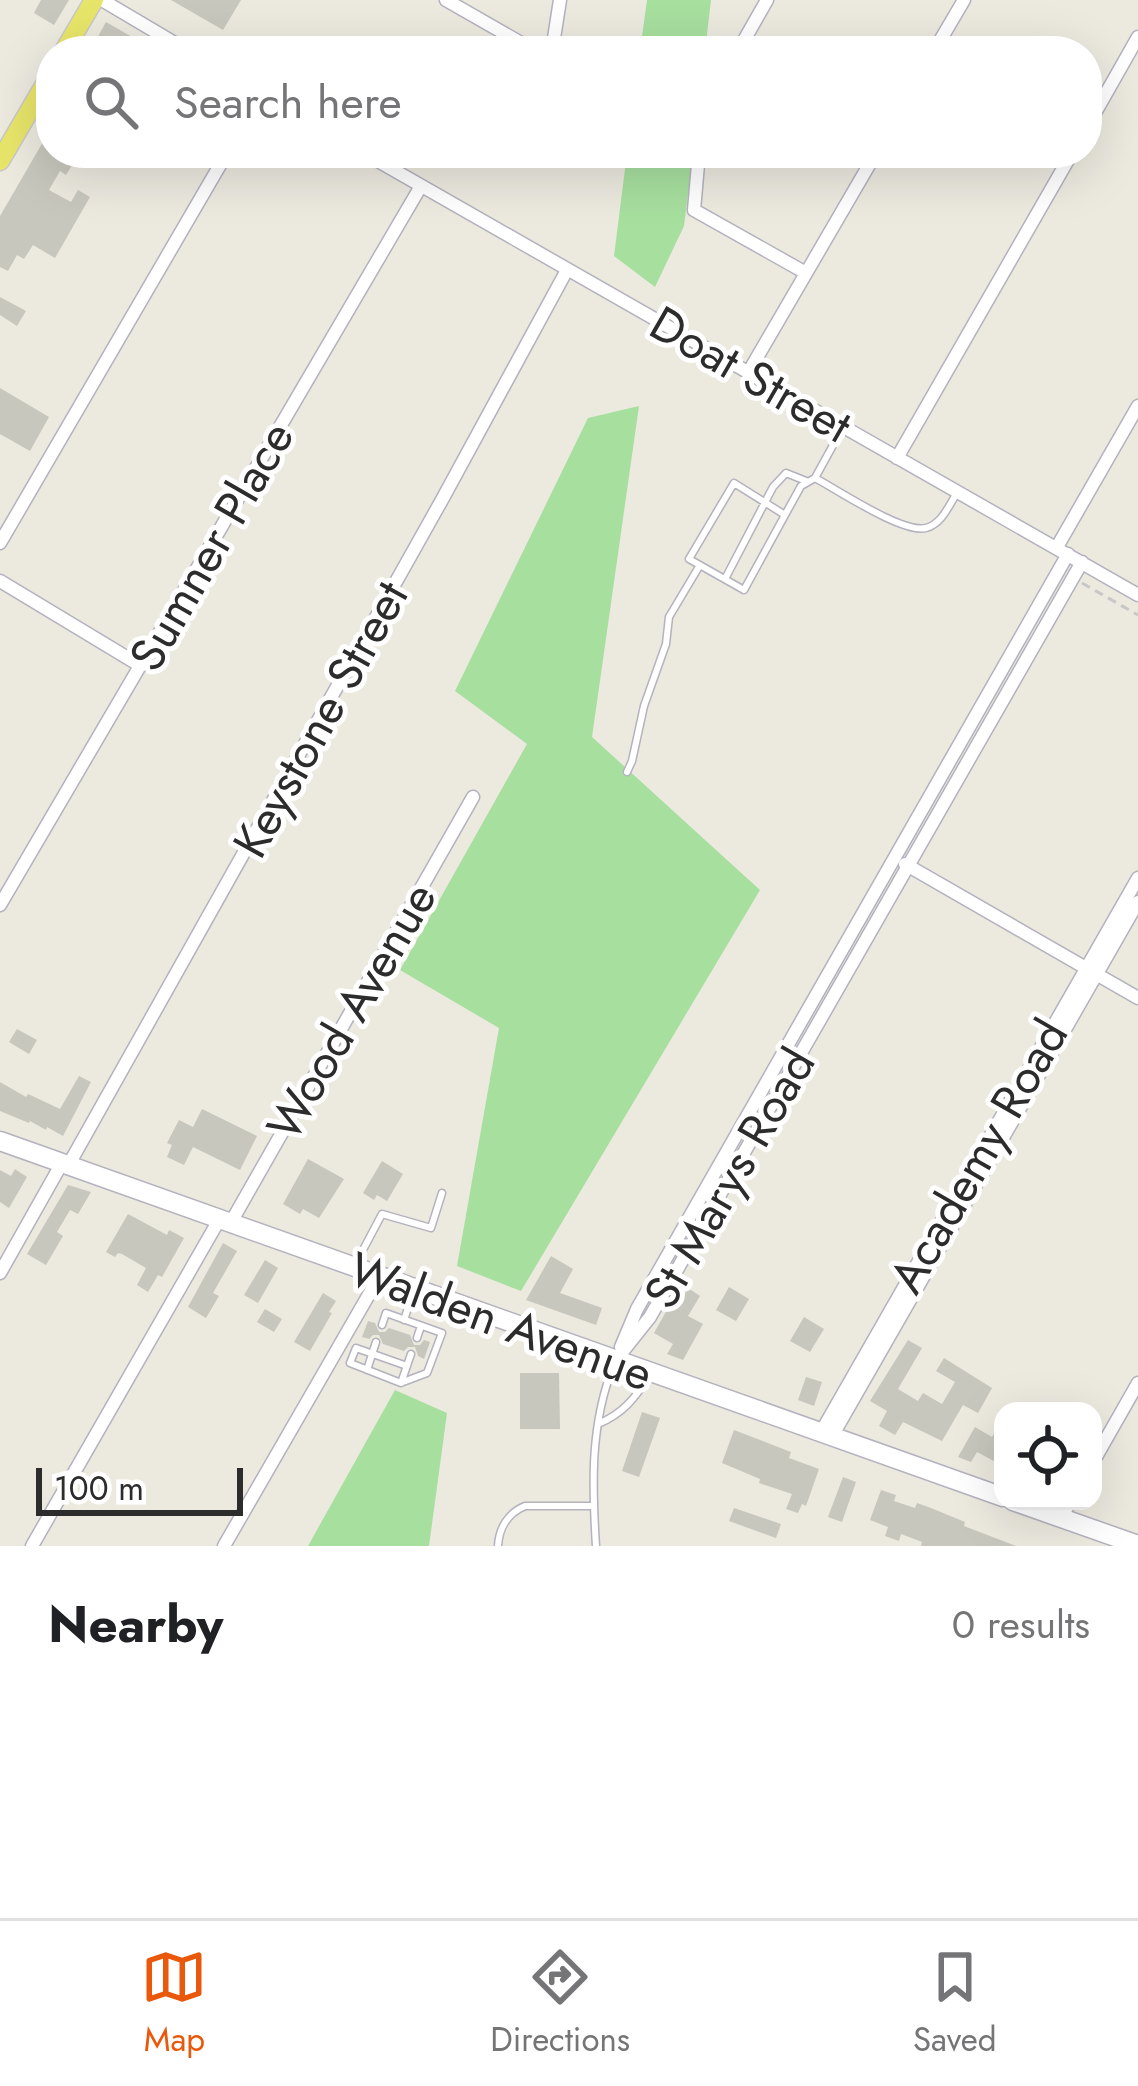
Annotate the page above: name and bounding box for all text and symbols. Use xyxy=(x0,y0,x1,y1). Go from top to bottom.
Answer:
search box xyxy=(36,36,1102,168)
icon: search xyxy=(78,69,144,135)
text: Search here xyxy=(174,70,402,135)
street label: Doat Street xyxy=(637,289,865,460)
street label: Sumner Place xyxy=(112,409,311,684)
street label: Keystone Street xyxy=(216,568,425,870)
street label: Wood Avenue xyxy=(250,870,453,1153)
street label: Academy Road xyxy=(872,1006,1085,1306)
street label: St Marys Road xyxy=(627,1035,832,1321)
street label: Walden Avenue xyxy=(340,1235,662,1408)
map controls xyxy=(994,1402,1102,1510)
button: locate xyxy=(994,1402,1102,1510)
scale bar xyxy=(36,1462,243,1515)
text: 100 m xyxy=(54,1465,144,1512)
text: Nearby xyxy=(48,1587,223,1661)
text: 0 results xyxy=(952,1596,1090,1653)
tab: Map xyxy=(141,1944,207,2063)
tab: Directions xyxy=(490,1944,630,2063)
tab: Saved xyxy=(913,1944,997,2063)

